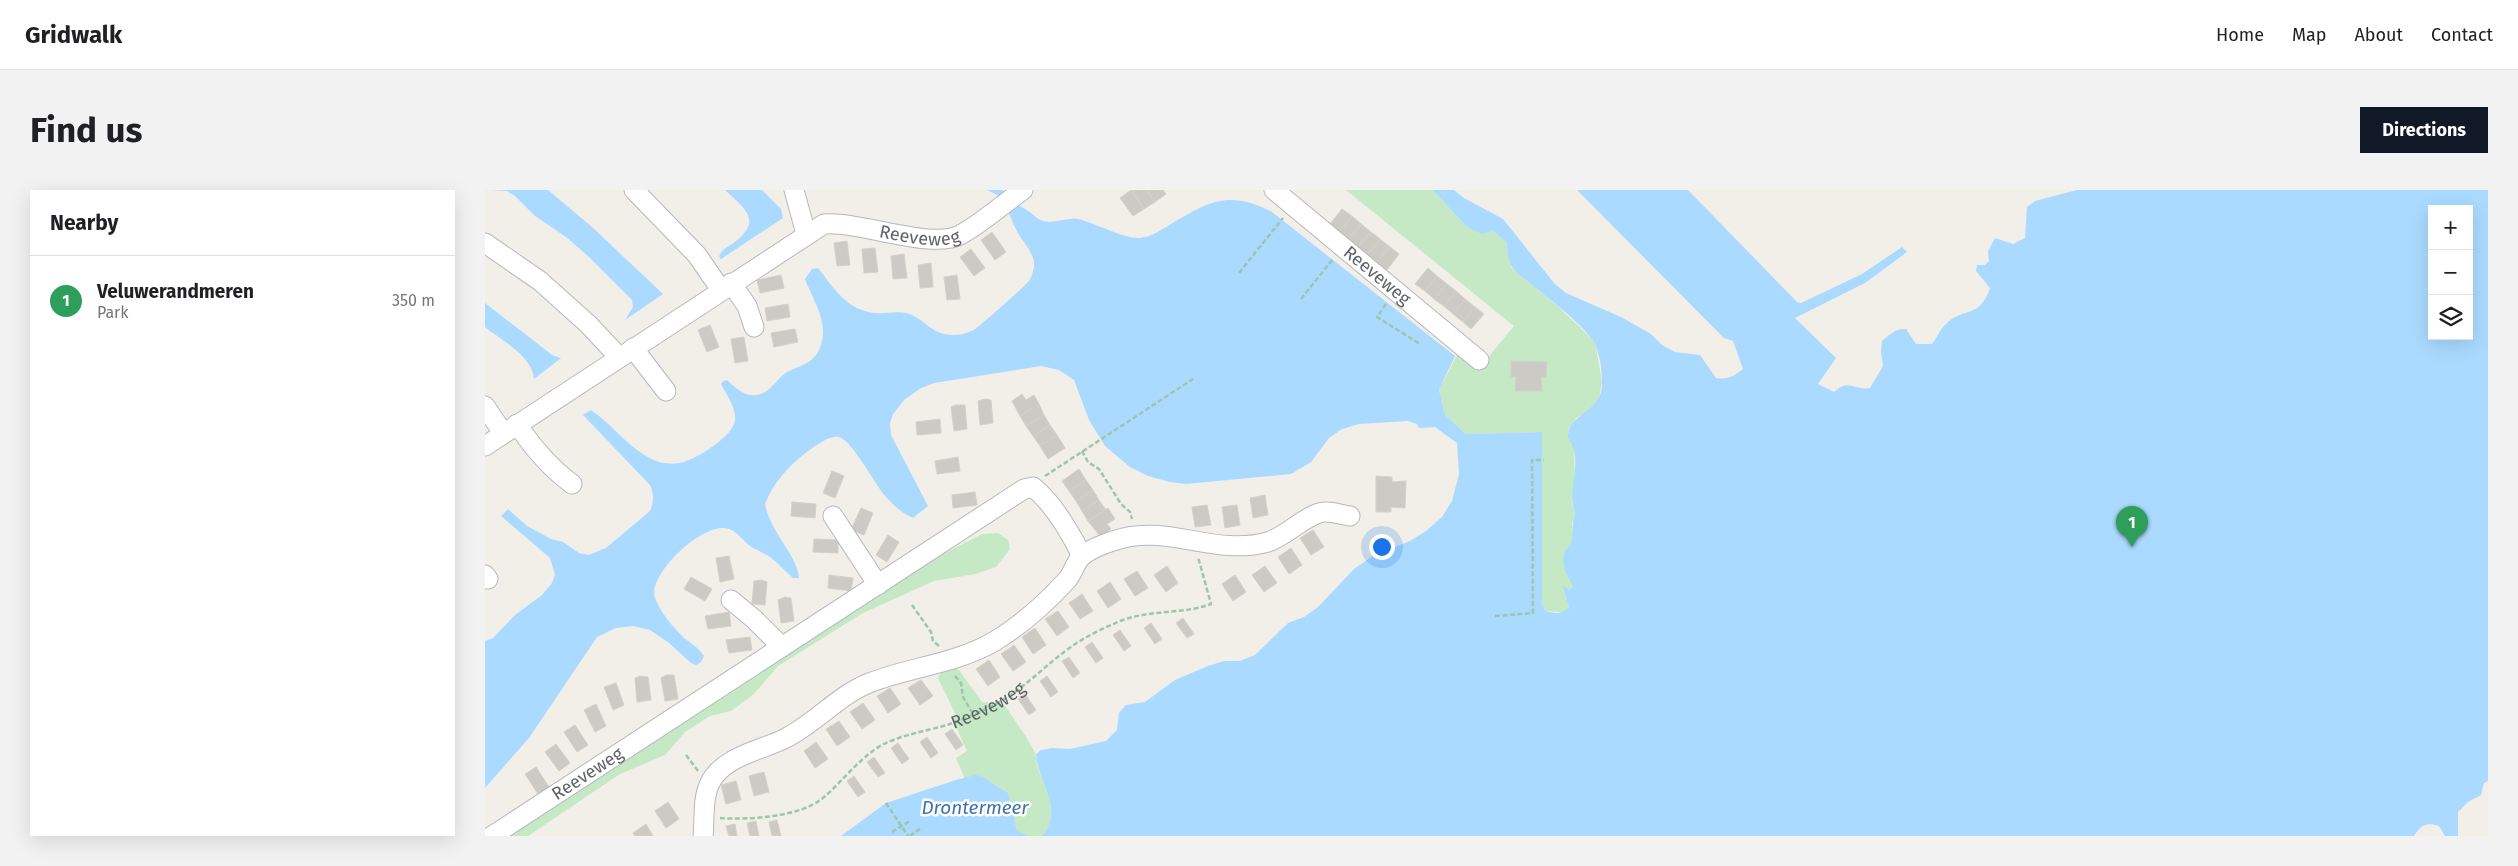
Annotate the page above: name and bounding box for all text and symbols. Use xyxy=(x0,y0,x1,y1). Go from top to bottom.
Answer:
text: Gridwalk xyxy=(25,21,122,49)
text: Home xyxy=(2216,24,2264,46)
text: Map xyxy=(2292,24,2326,46)
text: About xyxy=(2354,24,2403,46)
text: Contact xyxy=(2431,24,2493,46)
button: Directions xyxy=(2360,107,2488,153)
text: Find us xyxy=(30,109,142,151)
map controls xyxy=(2428,205,2473,340)
button: + xyxy=(2428,205,2473,250)
text: Nearby xyxy=(50,210,118,236)
street label: Reeveweg xyxy=(878,220,963,250)
street label: Reeveweg xyxy=(1339,241,1416,310)
button: − xyxy=(2428,250,2473,295)
text: Veluwerandmeren xyxy=(97,280,254,303)
text: 1 xyxy=(62,291,70,310)
text: 350 m xyxy=(392,291,435,310)
button: layers xyxy=(2428,295,2473,340)
text: Park xyxy=(97,303,129,322)
pin: 1 xyxy=(2116,506,2148,547)
your location xyxy=(1369,534,1395,560)
street label: Reeveweg xyxy=(948,677,1030,734)
street label: Reeveweg xyxy=(548,742,628,805)
water label: Drontermeer xyxy=(921,796,1029,819)

